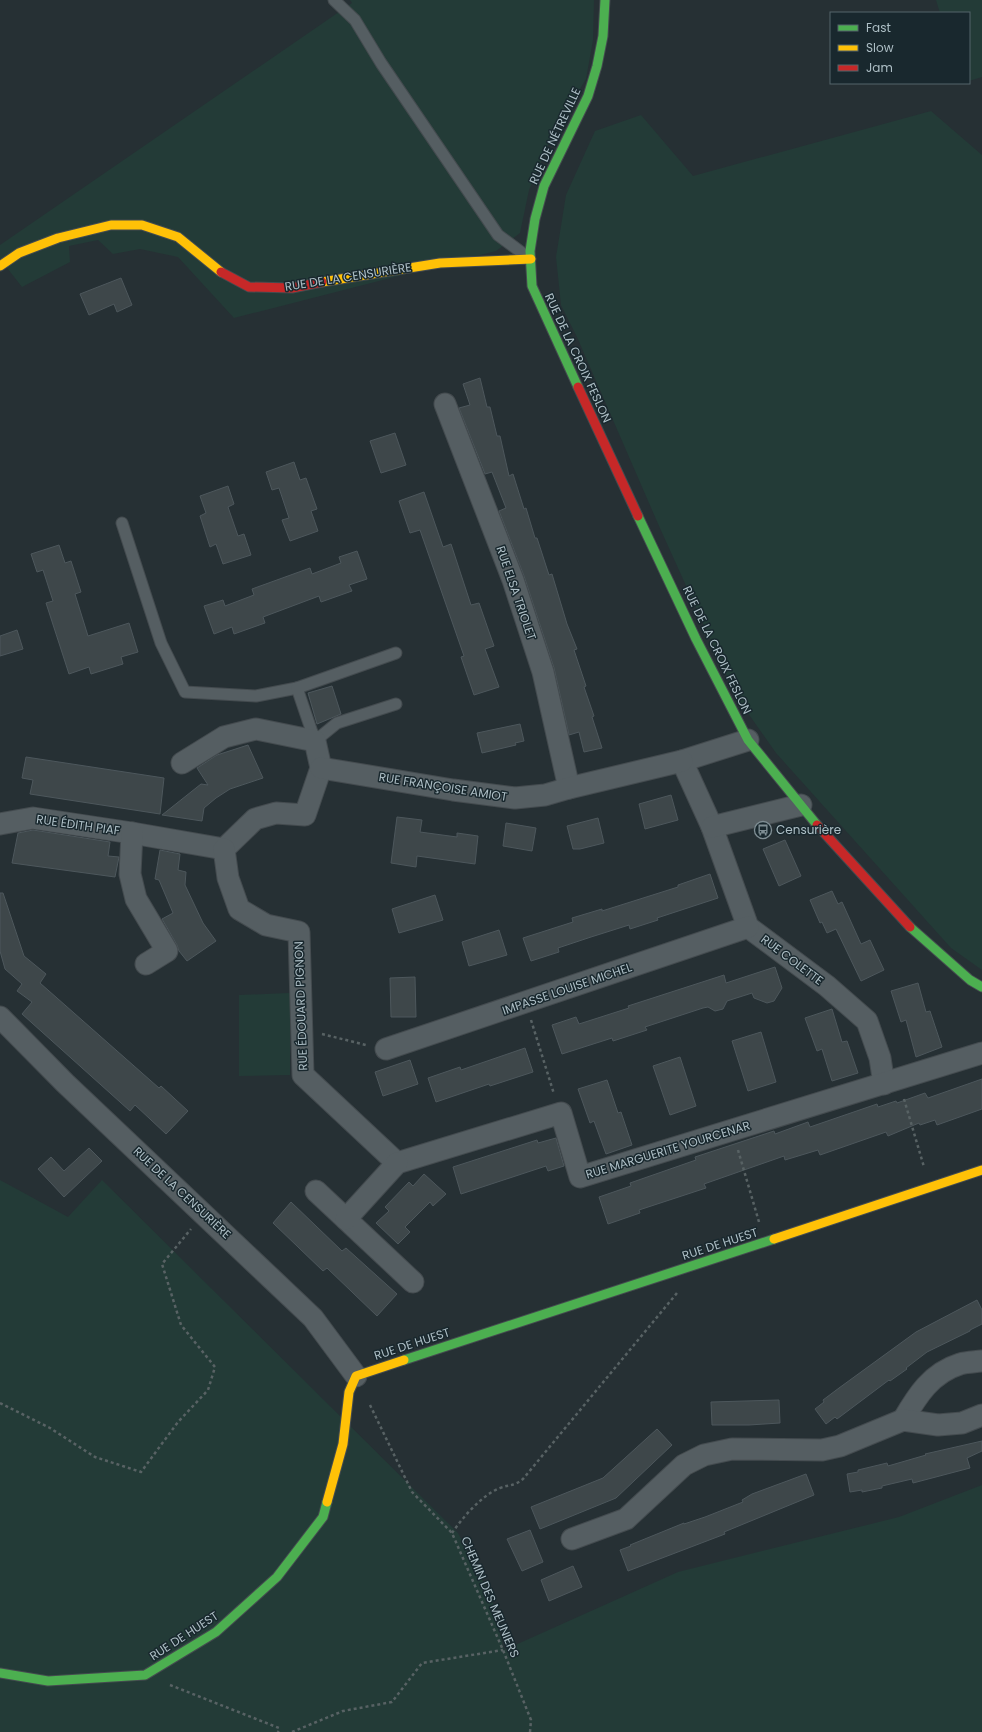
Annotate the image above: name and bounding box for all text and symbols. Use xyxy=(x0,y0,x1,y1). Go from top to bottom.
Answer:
legend xyxy=(830,12,970,84)
text: Fast xyxy=(866,19,891,36)
text: Slow xyxy=(866,39,894,56)
text: Jam xyxy=(866,59,893,76)
street label: RUE DE NÉTREVILLE xyxy=(525,85,584,187)
street label: RUE DE LA CENSURIÈRE xyxy=(283,258,412,295)
street label: RUE DE LA CROIX FESLON xyxy=(541,290,616,425)
street label: RUE ELSA TRIOLET xyxy=(492,544,541,643)
street label: RUE DE LA CROIX FESLON xyxy=(679,583,756,717)
street label: RUE FRANÇOISE AMIOT xyxy=(378,768,509,805)
street label: RUE ÉDITH PIAF xyxy=(35,810,121,839)
bus stop icon: Censurière xyxy=(753,820,773,840)
place label: Censurière xyxy=(776,821,841,838)
street label: RUE COLETTE xyxy=(758,931,827,989)
street label: RUE ÉDOUARD PIGNON xyxy=(290,941,311,1071)
street label: IMPASSE LOUISE MICHEL xyxy=(500,958,634,1019)
street label: RUE MARGUERITE YOURCENAR xyxy=(583,1116,752,1183)
street label: RUE DE LA CENSURIÈRE xyxy=(130,1143,235,1242)
street label: RUE DE HUEST xyxy=(680,1223,760,1264)
street label: RUE DE HUEST xyxy=(372,1323,452,1364)
street label: CHEMIN DES MEUNIERS xyxy=(457,1534,524,1660)
street label: RUE DE HUEST xyxy=(146,1607,222,1664)

